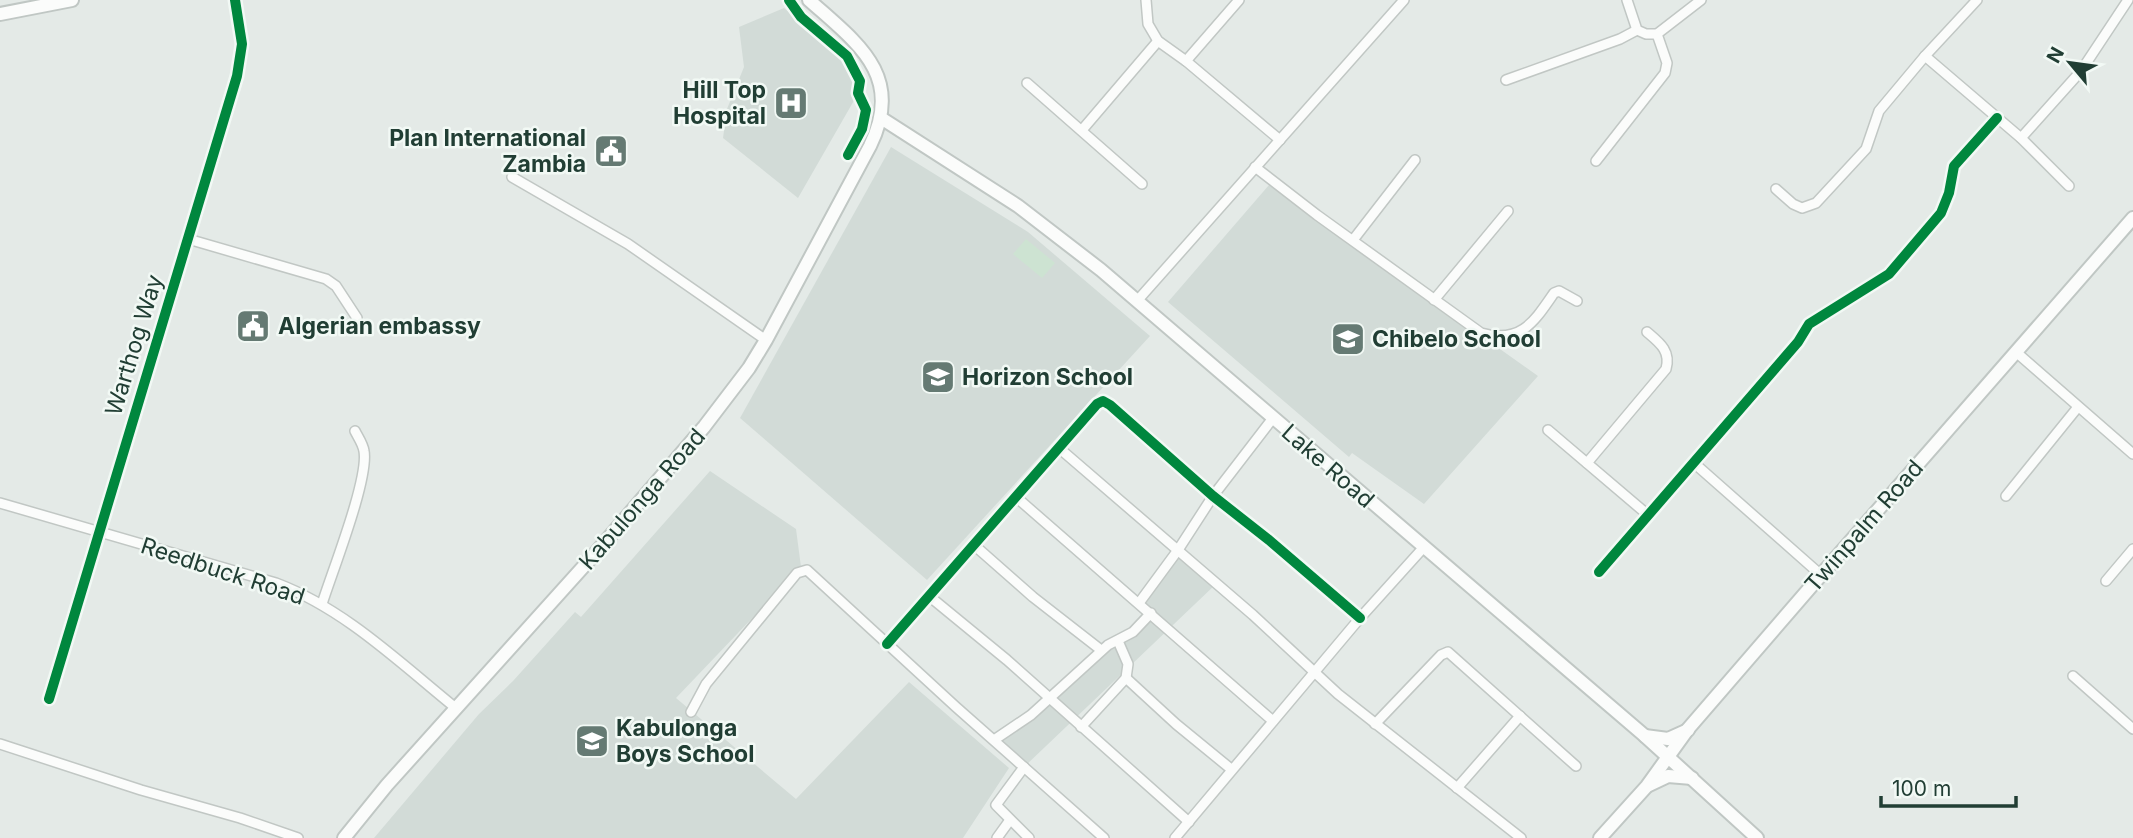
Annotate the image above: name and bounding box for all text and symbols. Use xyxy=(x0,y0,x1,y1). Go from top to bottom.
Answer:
north arrow xyxy=(2035,28,2105,98)
text: N xyxy=(2042,43,2069,67)
place label: Hill Top Hospital xyxy=(673,76,766,130)
hospital icon: Hill Top Hospital xyxy=(772,84,810,122)
place label: Plan International Zambia xyxy=(389,124,586,178)
public building icon: Plan International Zambia xyxy=(592,132,630,170)
street label: Warthog Way xyxy=(99,271,169,419)
public building icon: Algerian embassy xyxy=(234,307,272,345)
place label: Algerian embassy xyxy=(278,312,481,340)
school or university icon: Chibelo School xyxy=(1329,320,1367,358)
place label: Chibelo School xyxy=(1372,325,1541,353)
school or university icon: Horizon School xyxy=(919,358,957,396)
place label: Horizon School xyxy=(962,363,1133,391)
street label: Lake Road xyxy=(1276,418,1380,514)
street label: Kabulonga Road xyxy=(573,423,711,575)
street label: Twinpalm Road xyxy=(1799,454,1929,598)
street label: Reedbuck Road xyxy=(137,531,309,611)
place label: Kabulonga Boys School xyxy=(616,714,754,768)
school or university icon: Kabulonga Boys School xyxy=(573,722,611,760)
scale bar xyxy=(1881,764,2016,808)
text: 100 m xyxy=(1892,776,1951,801)

